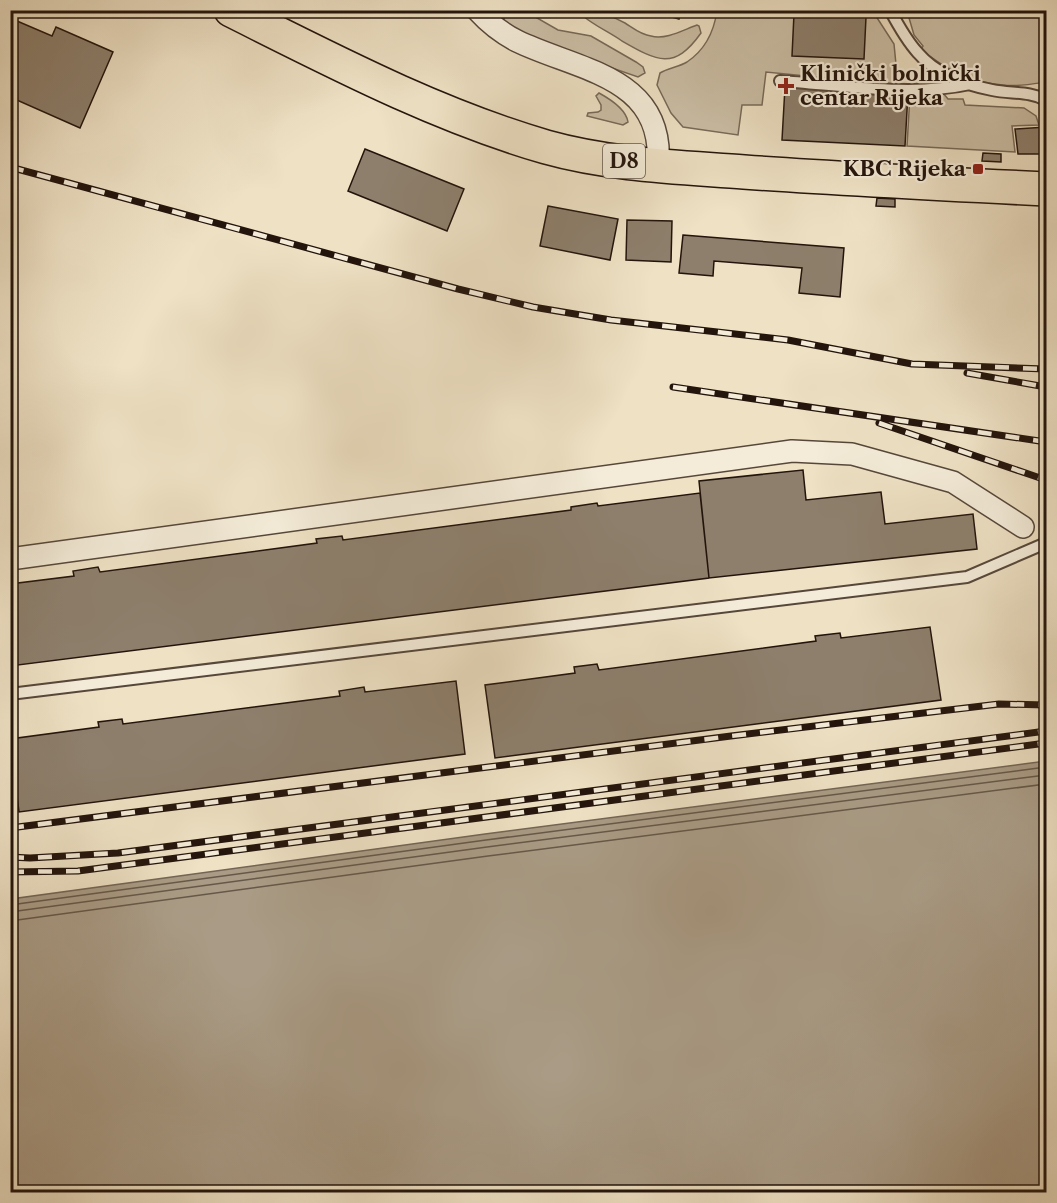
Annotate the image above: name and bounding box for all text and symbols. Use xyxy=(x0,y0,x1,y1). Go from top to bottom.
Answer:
place label: Klinički bolnički centar Rijeka xyxy=(800,61,981,110)
marker: Klinički bolnički centar Rijeka xyxy=(777,77,795,95)
road number: D8 xyxy=(603,144,645,178)
place label: KBC Rijeka xyxy=(843,156,967,181)
marker: KBC Rijeka xyxy=(971,162,985,176)

